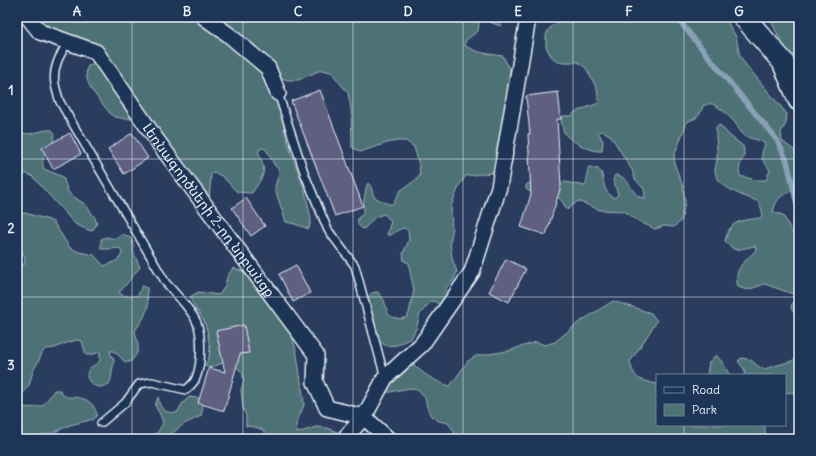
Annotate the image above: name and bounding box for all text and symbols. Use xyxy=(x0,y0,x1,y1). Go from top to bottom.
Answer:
text: A xyxy=(73,3,82,20)
text: B xyxy=(183,3,192,20)
text: C xyxy=(294,3,303,20)
text: D xyxy=(403,3,413,20)
text: E xyxy=(514,3,522,20)
text: F xyxy=(625,3,633,20)
text: G xyxy=(734,3,744,20)
text: 1 xyxy=(8,82,14,99)
street label: Լեռնագործների 2-րդ նրբանցք xyxy=(139,120,279,301)
text: 2 xyxy=(7,220,15,237)
text: 3 xyxy=(7,357,15,374)
legend xyxy=(656,374,786,426)
text: Road xyxy=(692,382,720,397)
text: Park xyxy=(692,402,717,417)

